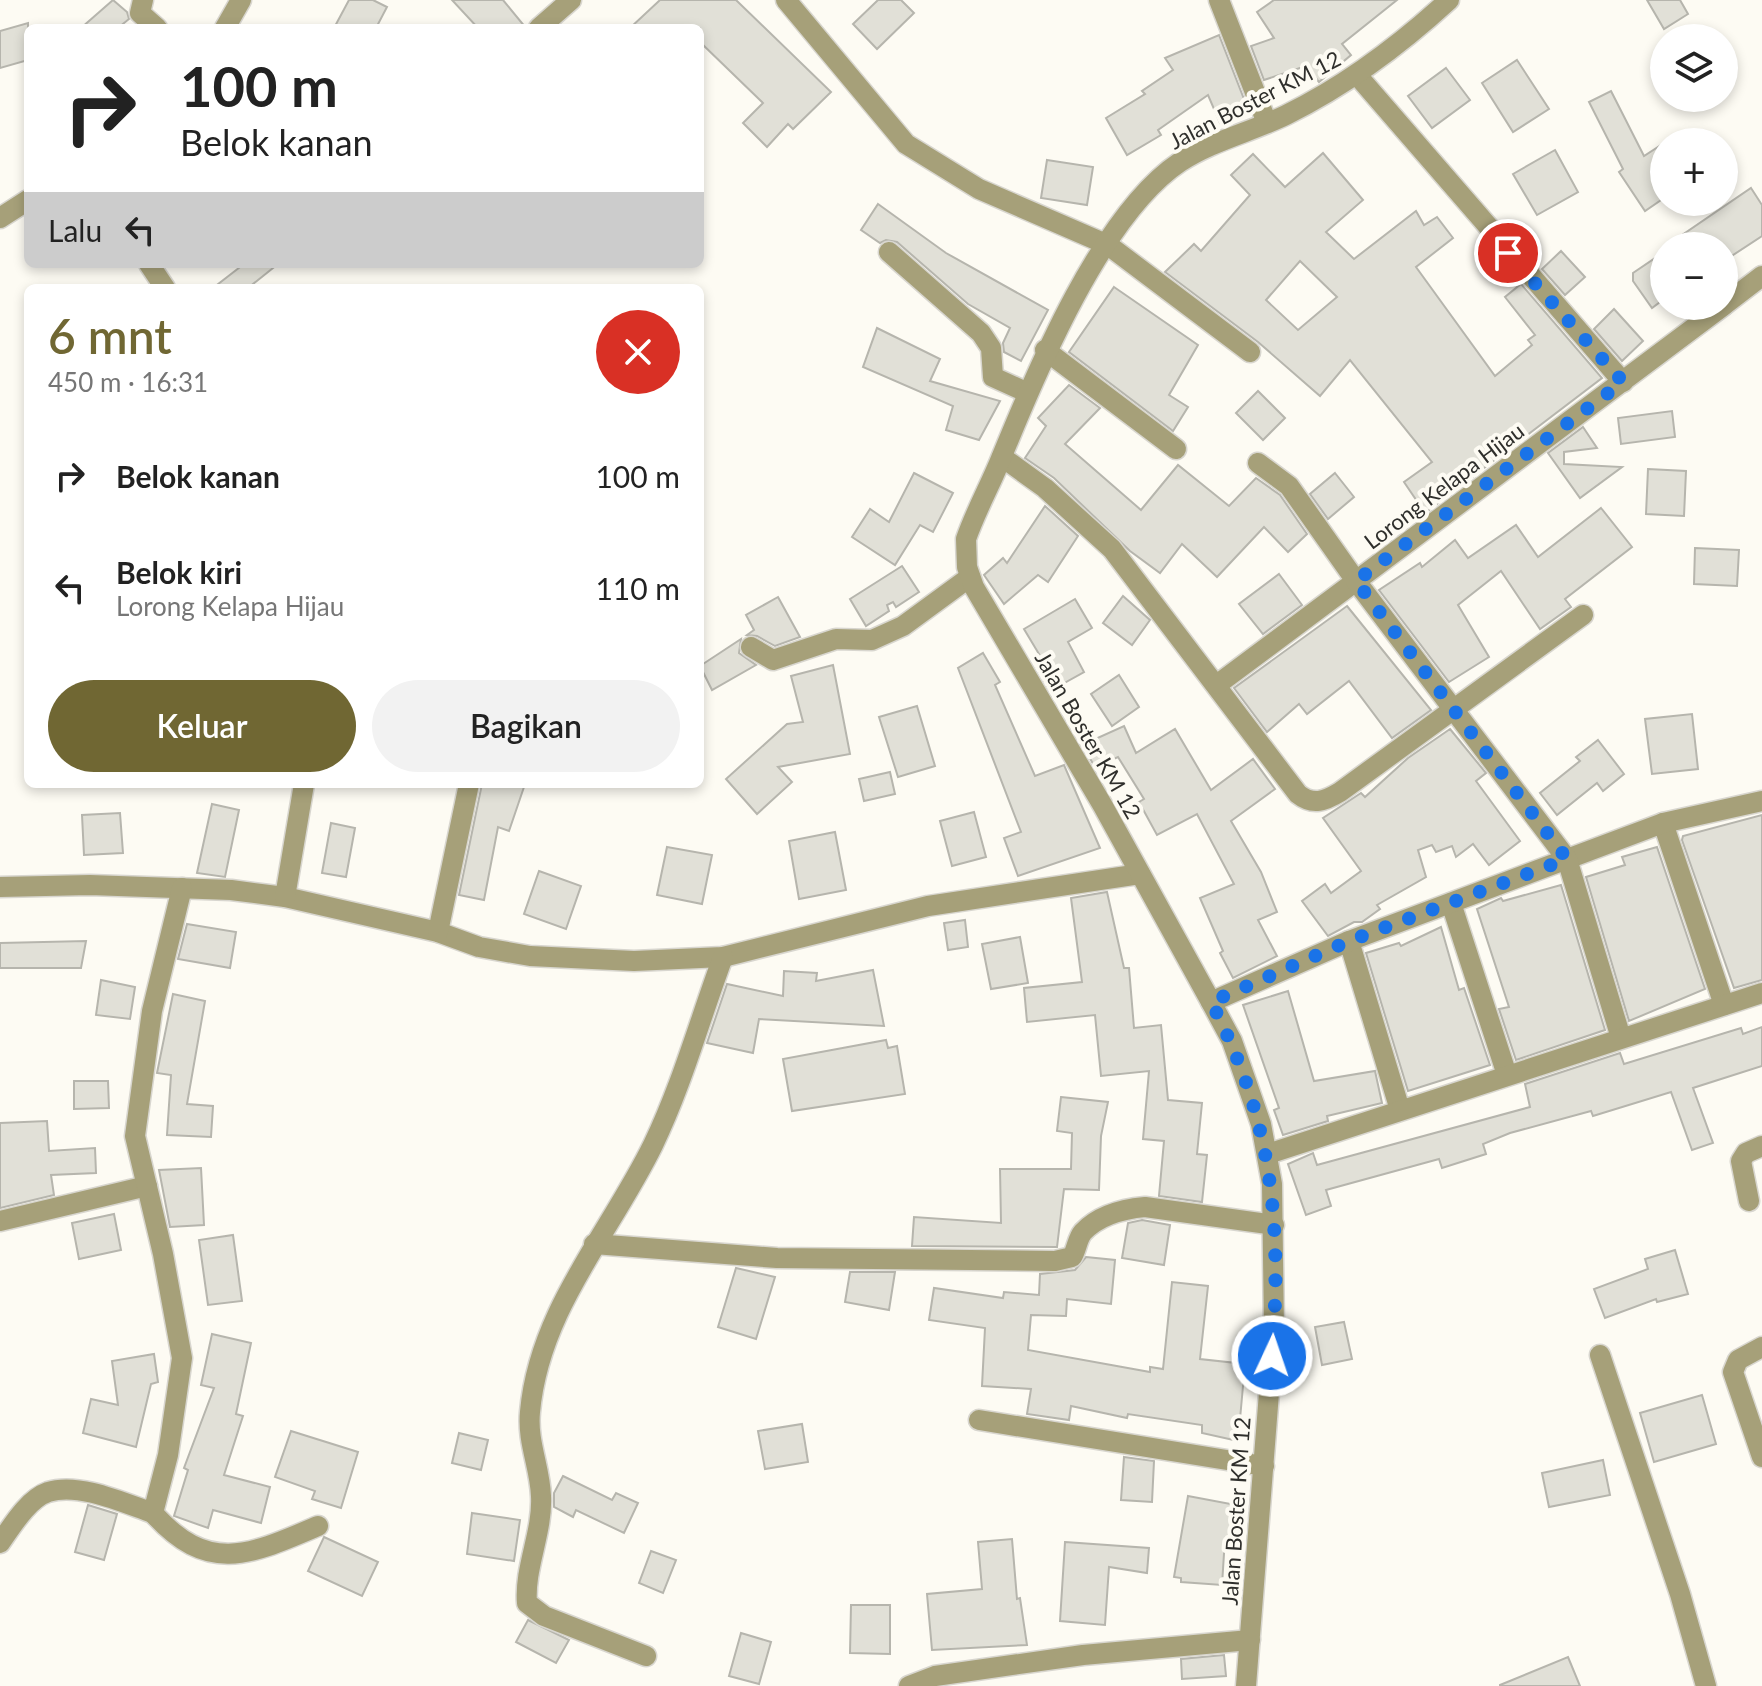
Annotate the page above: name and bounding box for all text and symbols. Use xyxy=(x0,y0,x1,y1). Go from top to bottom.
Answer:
map controls xyxy=(1650,24,1738,320)
button: layers xyxy=(1650,24,1738,112)
street label: Jalan Boster KM 12 xyxy=(1165,45,1345,154)
text: 100 m xyxy=(180,52,338,119)
icon: right xyxy=(48,56,152,160)
text: Belok kanan xyxy=(180,120,373,164)
button: + xyxy=(1650,128,1738,216)
icon: left xyxy=(118,208,162,252)
text: Lalu xyxy=(48,212,102,248)
pin xyxy=(1474,219,1542,287)
icon: arrive xyxy=(1486,231,1530,275)
button: − xyxy=(1650,232,1738,320)
text: 6 mnt xyxy=(48,307,172,364)
button: close xyxy=(596,310,680,394)
text: 450 m · 16:31 xyxy=(48,366,208,398)
street label: Lorong Kelapa Hijau xyxy=(1358,417,1529,554)
icon: right xyxy=(48,454,92,498)
text: Belok kanan xyxy=(116,458,280,494)
text: 100 m xyxy=(595,458,680,494)
text: Belok kiri xyxy=(116,554,242,590)
icon: left xyxy=(48,566,92,610)
text: 110 m xyxy=(595,570,680,606)
text: Lorong Kelapa Hijau xyxy=(116,590,344,622)
street label: Jalan Boster KM 12 xyxy=(1030,646,1147,823)
button: Keluar xyxy=(48,680,356,772)
button: Bagikan xyxy=(372,680,680,772)
position arrow xyxy=(1230,1314,1314,1398)
street label: Jalan Boster KM 12 xyxy=(1215,1416,1256,1606)

